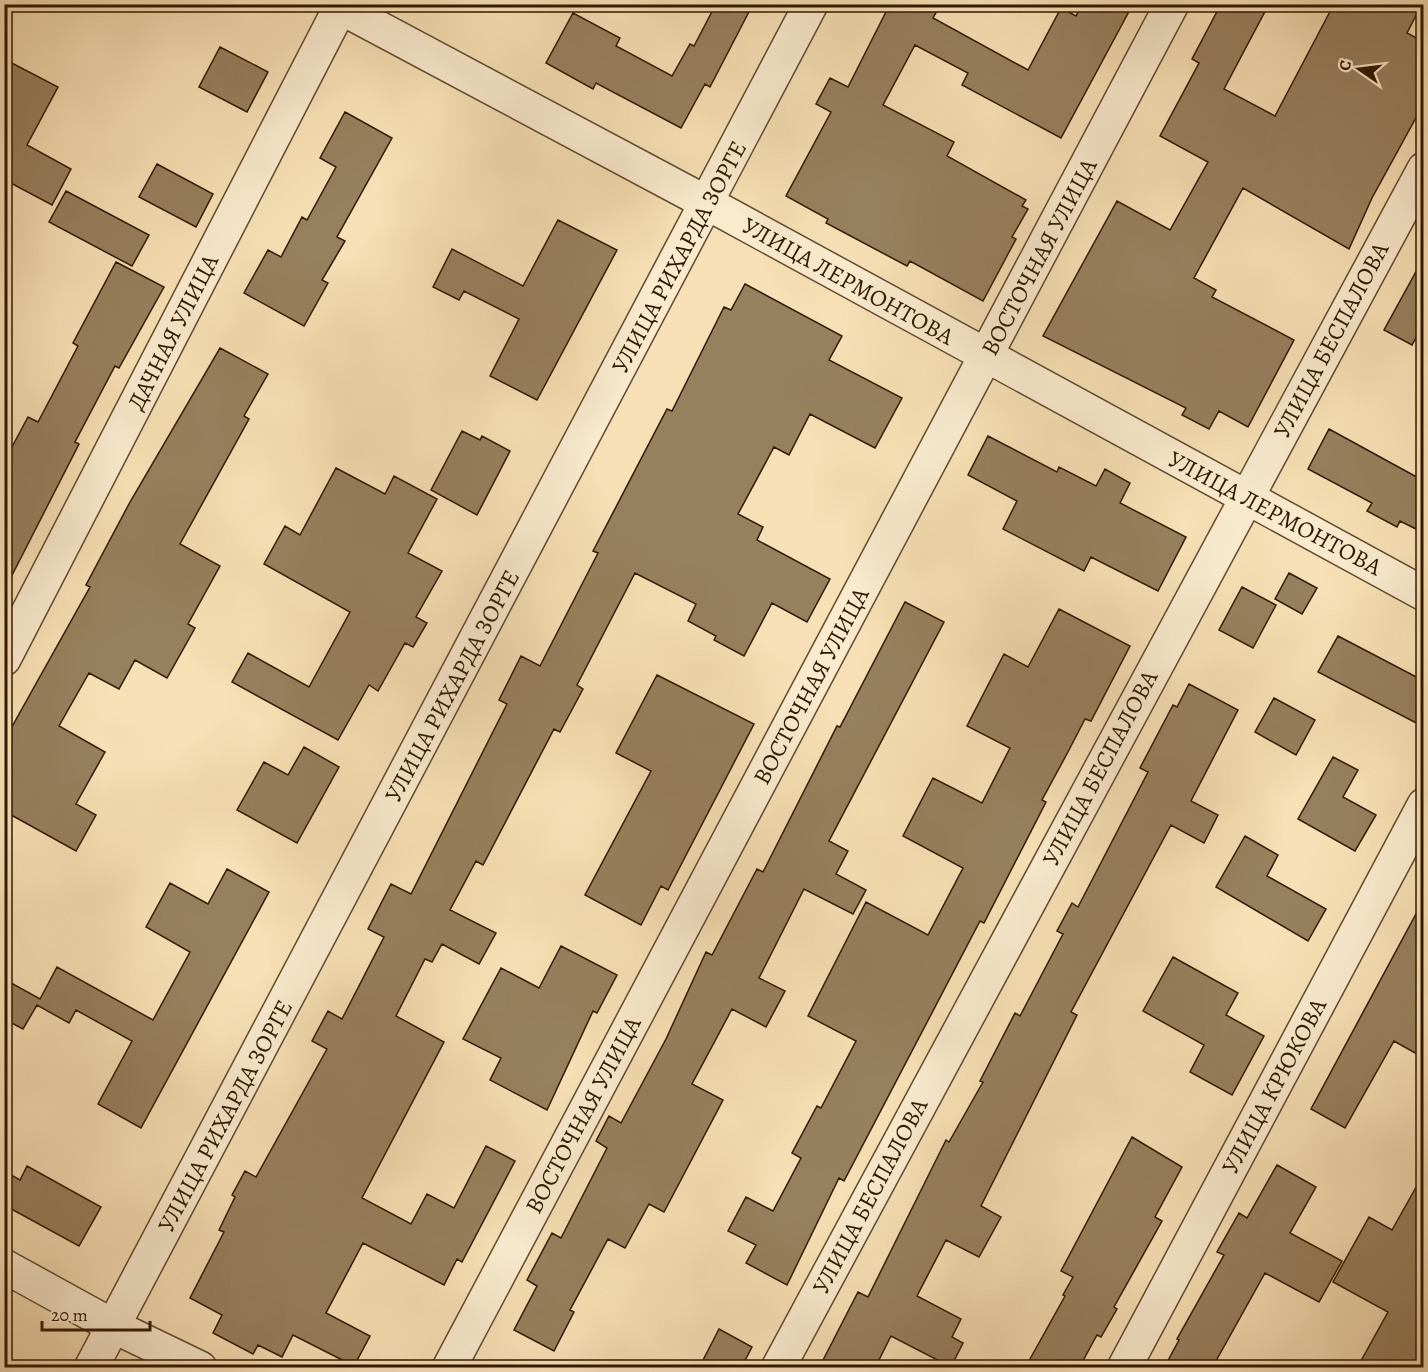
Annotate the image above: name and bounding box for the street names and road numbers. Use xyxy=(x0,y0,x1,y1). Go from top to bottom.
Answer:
street label: УЛИЦА РИХАРДА ЗОРГЕ xyxy=(604,135,754,379)
street label: ВОСТОЧНАЯ УЛИЦА xyxy=(974,152,1105,361)
street label: УЛИЦА ЛЕРМОНТОВА xyxy=(736,209,960,353)
street label: УЛИЦА БЕСПАЛОВА xyxy=(1266,236,1397,443)
street label: ДАЧНАЯ УЛИЦА xyxy=(120,248,227,415)
street label: УЛИЦА ЛЕРМОНТОВА xyxy=(1163,443,1388,583)
street label: УЛИЦА РИХАРДА ЗОРГЕ xyxy=(377,564,527,808)
street label: ВОСТОЧНАЯ УЛИЦА xyxy=(746,581,877,790)
street label: УЛИЦА БЕСПАЛОВА xyxy=(1035,664,1166,871)
street label: УЛИЦА КРЮКОВА xyxy=(1214,992,1334,1180)
street label: УЛИЦА РИХАРДА ЗОРГЕ xyxy=(150,994,300,1238)
street label: ВОСТОЧНАЯ УЛИЦА xyxy=(518,1010,649,1219)
street label: УЛИЦА БЕСПАЛОВА xyxy=(805,1092,936,1299)

